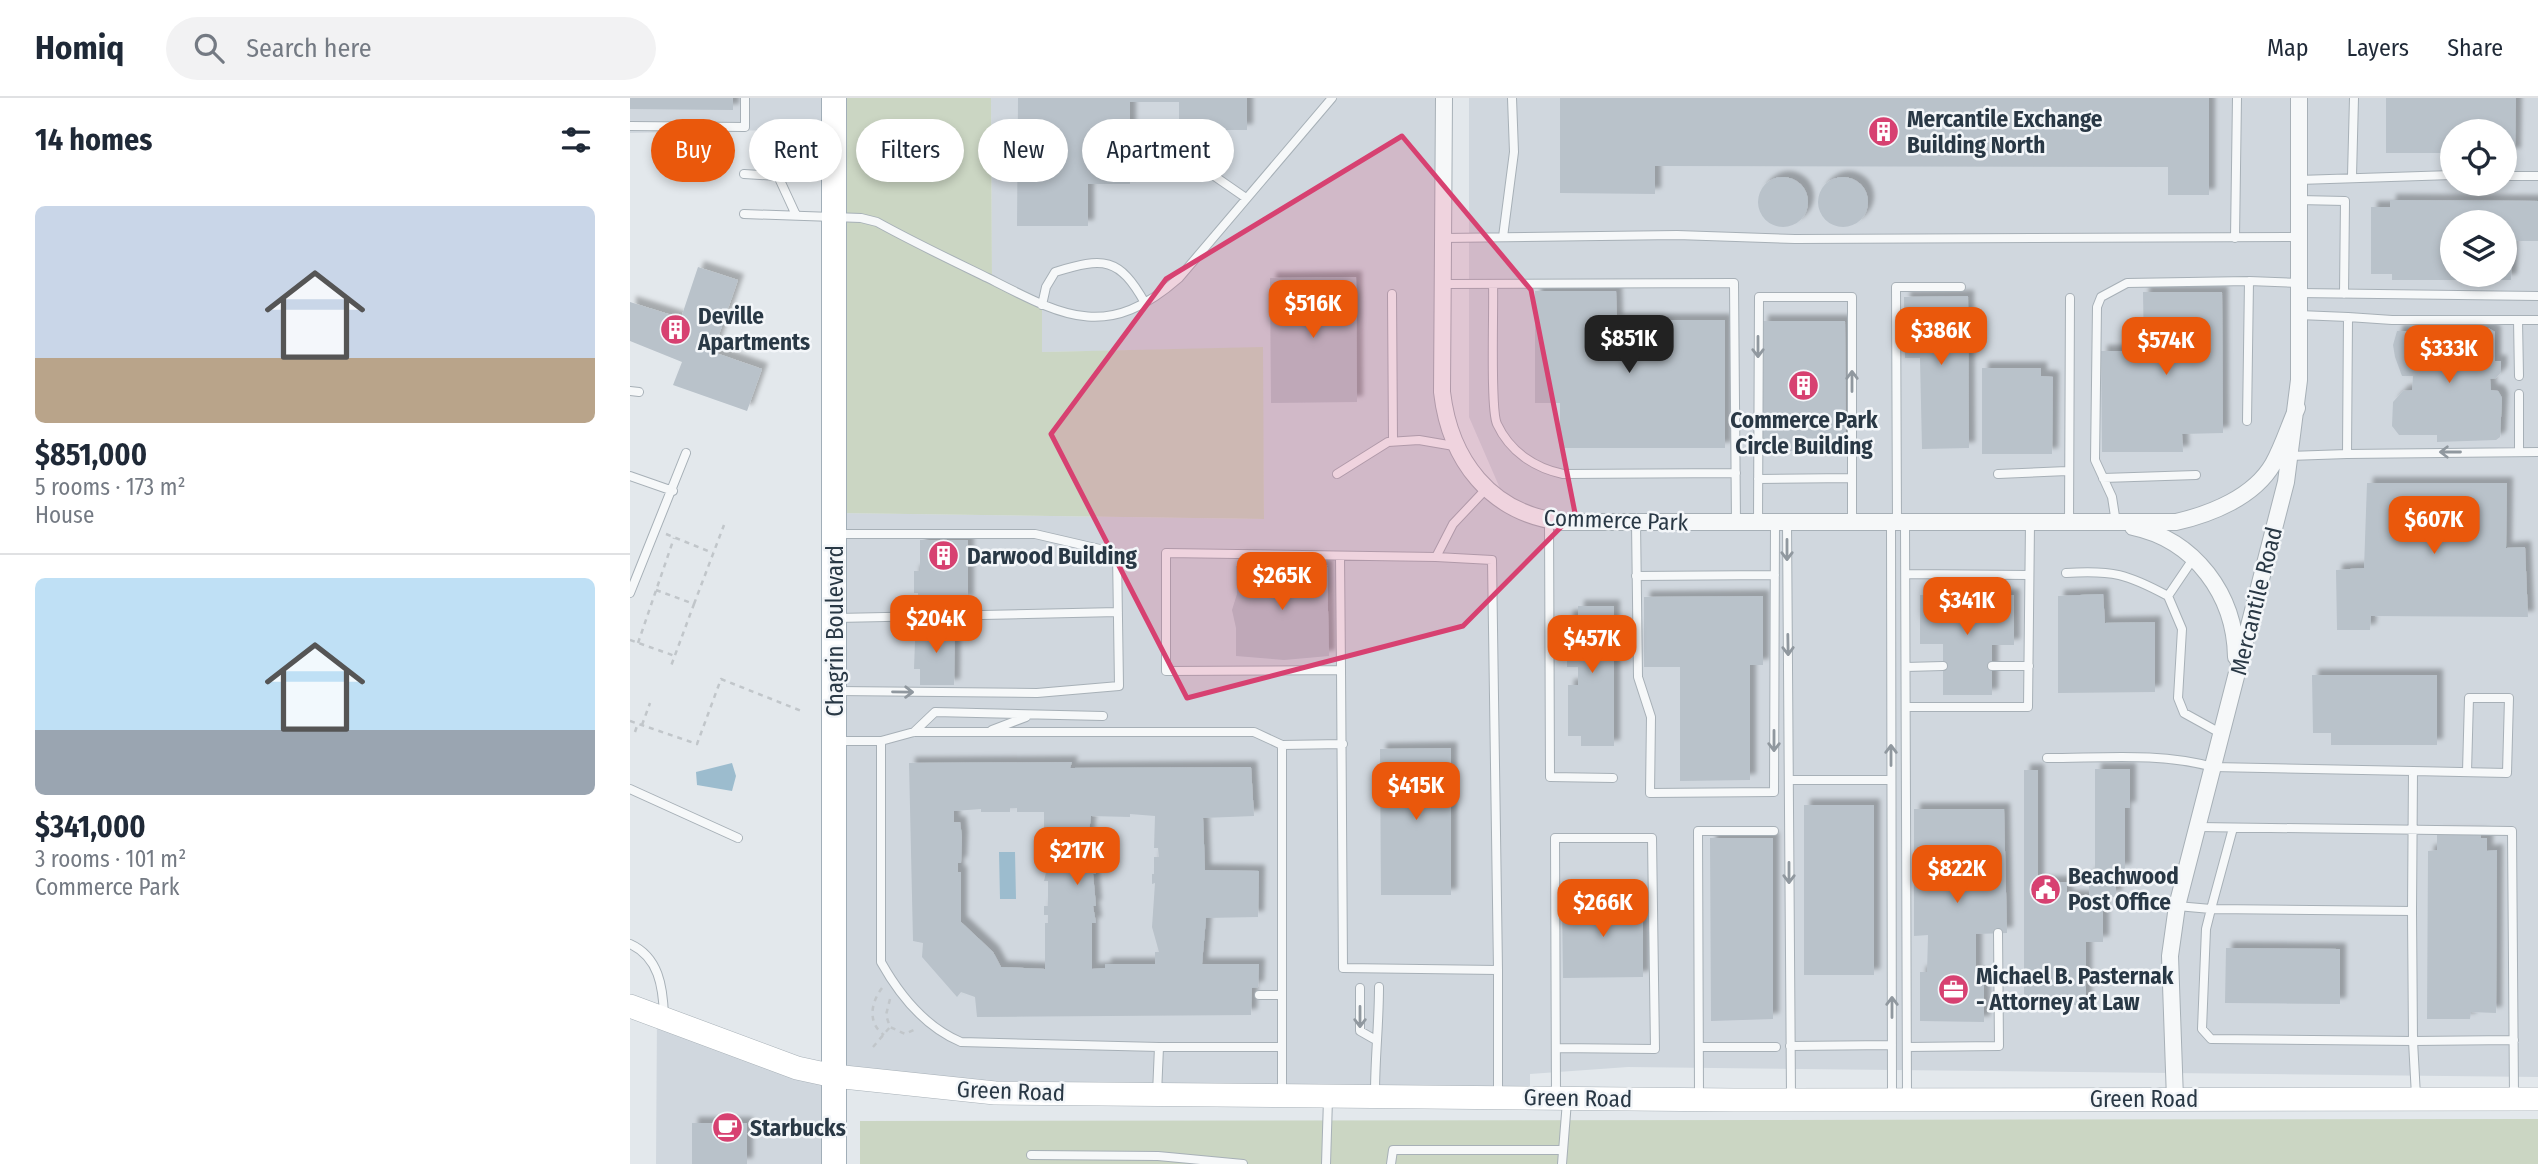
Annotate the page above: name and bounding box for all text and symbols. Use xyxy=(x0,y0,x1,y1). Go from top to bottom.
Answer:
search box xyxy=(166,17,656,80)
text: Homiq xyxy=(35,28,124,68)
icon: search xyxy=(190,29,228,67)
text: Search here xyxy=(246,33,371,64)
text: Map xyxy=(2267,34,2309,62)
text: Layers xyxy=(2347,34,2409,62)
text: Share xyxy=(2447,34,2503,62)
place label: Mercantile Exchange Building North xyxy=(1907,105,2103,159)
building icon: Mercantile Exchange Building North xyxy=(1867,115,1901,149)
chip: Buy xyxy=(651,119,735,182)
chip: Rent xyxy=(749,119,842,182)
chip: Filters xyxy=(856,119,964,182)
chip: New xyxy=(978,119,1068,182)
chip: Apartment xyxy=(1082,119,1234,182)
map controls xyxy=(2440,119,2517,287)
button: locate xyxy=(2440,119,2517,196)
icon: filters xyxy=(557,121,595,159)
text: 14 homes xyxy=(35,122,152,158)
button: layers xyxy=(2440,210,2517,287)
icon: home xyxy=(252,252,378,378)
pin: $516K xyxy=(1264,280,1362,340)
text: $516K xyxy=(1285,289,1341,317)
place label: Deville Apartments xyxy=(697,302,810,356)
pin: $386K xyxy=(1892,308,1990,367)
building icon: Deville Apartments xyxy=(658,312,692,346)
pin: $851K xyxy=(1580,316,1678,375)
text: $386K xyxy=(1911,316,1971,344)
pin: $574K xyxy=(2117,317,2215,377)
text: $851K xyxy=(1601,324,1657,352)
text: $574K xyxy=(2138,326,2194,354)
pin: $333K xyxy=(2400,326,2498,385)
text: $333K xyxy=(2420,334,2478,362)
one-way arrow xyxy=(1751,336,1765,359)
building icon: Commerce Park Circle Building xyxy=(1787,369,1821,403)
one-way arrow xyxy=(1845,370,1859,393)
place label: Commerce Park Circle Building xyxy=(1730,406,1878,460)
text: $851,000 xyxy=(35,437,147,473)
one-way arrow xyxy=(2439,445,2462,459)
text: 5 rooms · 173 m² xyxy=(35,473,186,501)
pin: $607K xyxy=(2385,496,2483,556)
text: House xyxy=(35,501,94,529)
street label: Commerce Park xyxy=(1543,503,1689,537)
text: $607K xyxy=(2405,505,2463,533)
street label: Mercantile Road xyxy=(2224,524,2288,678)
one-way arrow xyxy=(1780,538,1794,561)
building icon: Darwood Building xyxy=(927,539,961,573)
place label: Darwood Building xyxy=(967,542,1137,570)
street label: Chagrin Boulevard xyxy=(821,545,849,717)
pin: $265K xyxy=(1233,552,1331,612)
text: $265K xyxy=(1253,561,1311,589)
pin: $341K xyxy=(1918,578,2016,637)
text: $341K xyxy=(1939,586,1995,614)
pin: $204K xyxy=(887,596,985,655)
text: $204K xyxy=(906,604,966,632)
pin: $457K xyxy=(1543,616,1641,675)
icon: home xyxy=(252,624,378,750)
text: $457K xyxy=(1564,624,1620,652)
one-way arrow xyxy=(1781,634,1795,657)
one-way arrow xyxy=(891,685,914,699)
one-way arrow xyxy=(1767,729,1781,752)
one-way arrow xyxy=(1884,744,1898,767)
pin: $415K xyxy=(1367,762,1465,822)
text: $415K xyxy=(1388,771,1444,799)
text: $341,000 xyxy=(35,809,146,845)
pin: $217K xyxy=(1028,828,1126,887)
text: $217K xyxy=(1050,836,1104,864)
text: 3 rooms · 101 m² xyxy=(35,845,186,873)
pin: $822K xyxy=(1908,846,2006,905)
text: $822K xyxy=(1928,854,1986,882)
one-way arrow xyxy=(1782,861,1796,884)
place label: Beachwood Post Office xyxy=(2068,862,2179,916)
public building icon: Beachwood Post Office xyxy=(2028,872,2062,906)
text: Commerce Park xyxy=(35,873,179,901)
pin: $266K xyxy=(1554,880,1652,939)
text: $266K xyxy=(1573,888,1633,916)
place label: Michael B. Pasternak - Attorney at Law xyxy=(1976,962,2174,1016)
office icon: Michael B. Pasternak - Attorney at Law xyxy=(1936,972,1970,1006)
one-way arrow xyxy=(1885,996,1899,1019)
one-way arrow xyxy=(1353,1006,1367,1029)
street label: Green Road xyxy=(956,1075,1066,1107)
street label: Green Road xyxy=(1524,1083,1632,1113)
street label: Green Road xyxy=(2090,1085,2198,1113)
cafe icon: Starbucks xyxy=(710,1111,744,1145)
place label: Starbucks xyxy=(750,1114,846,1142)

